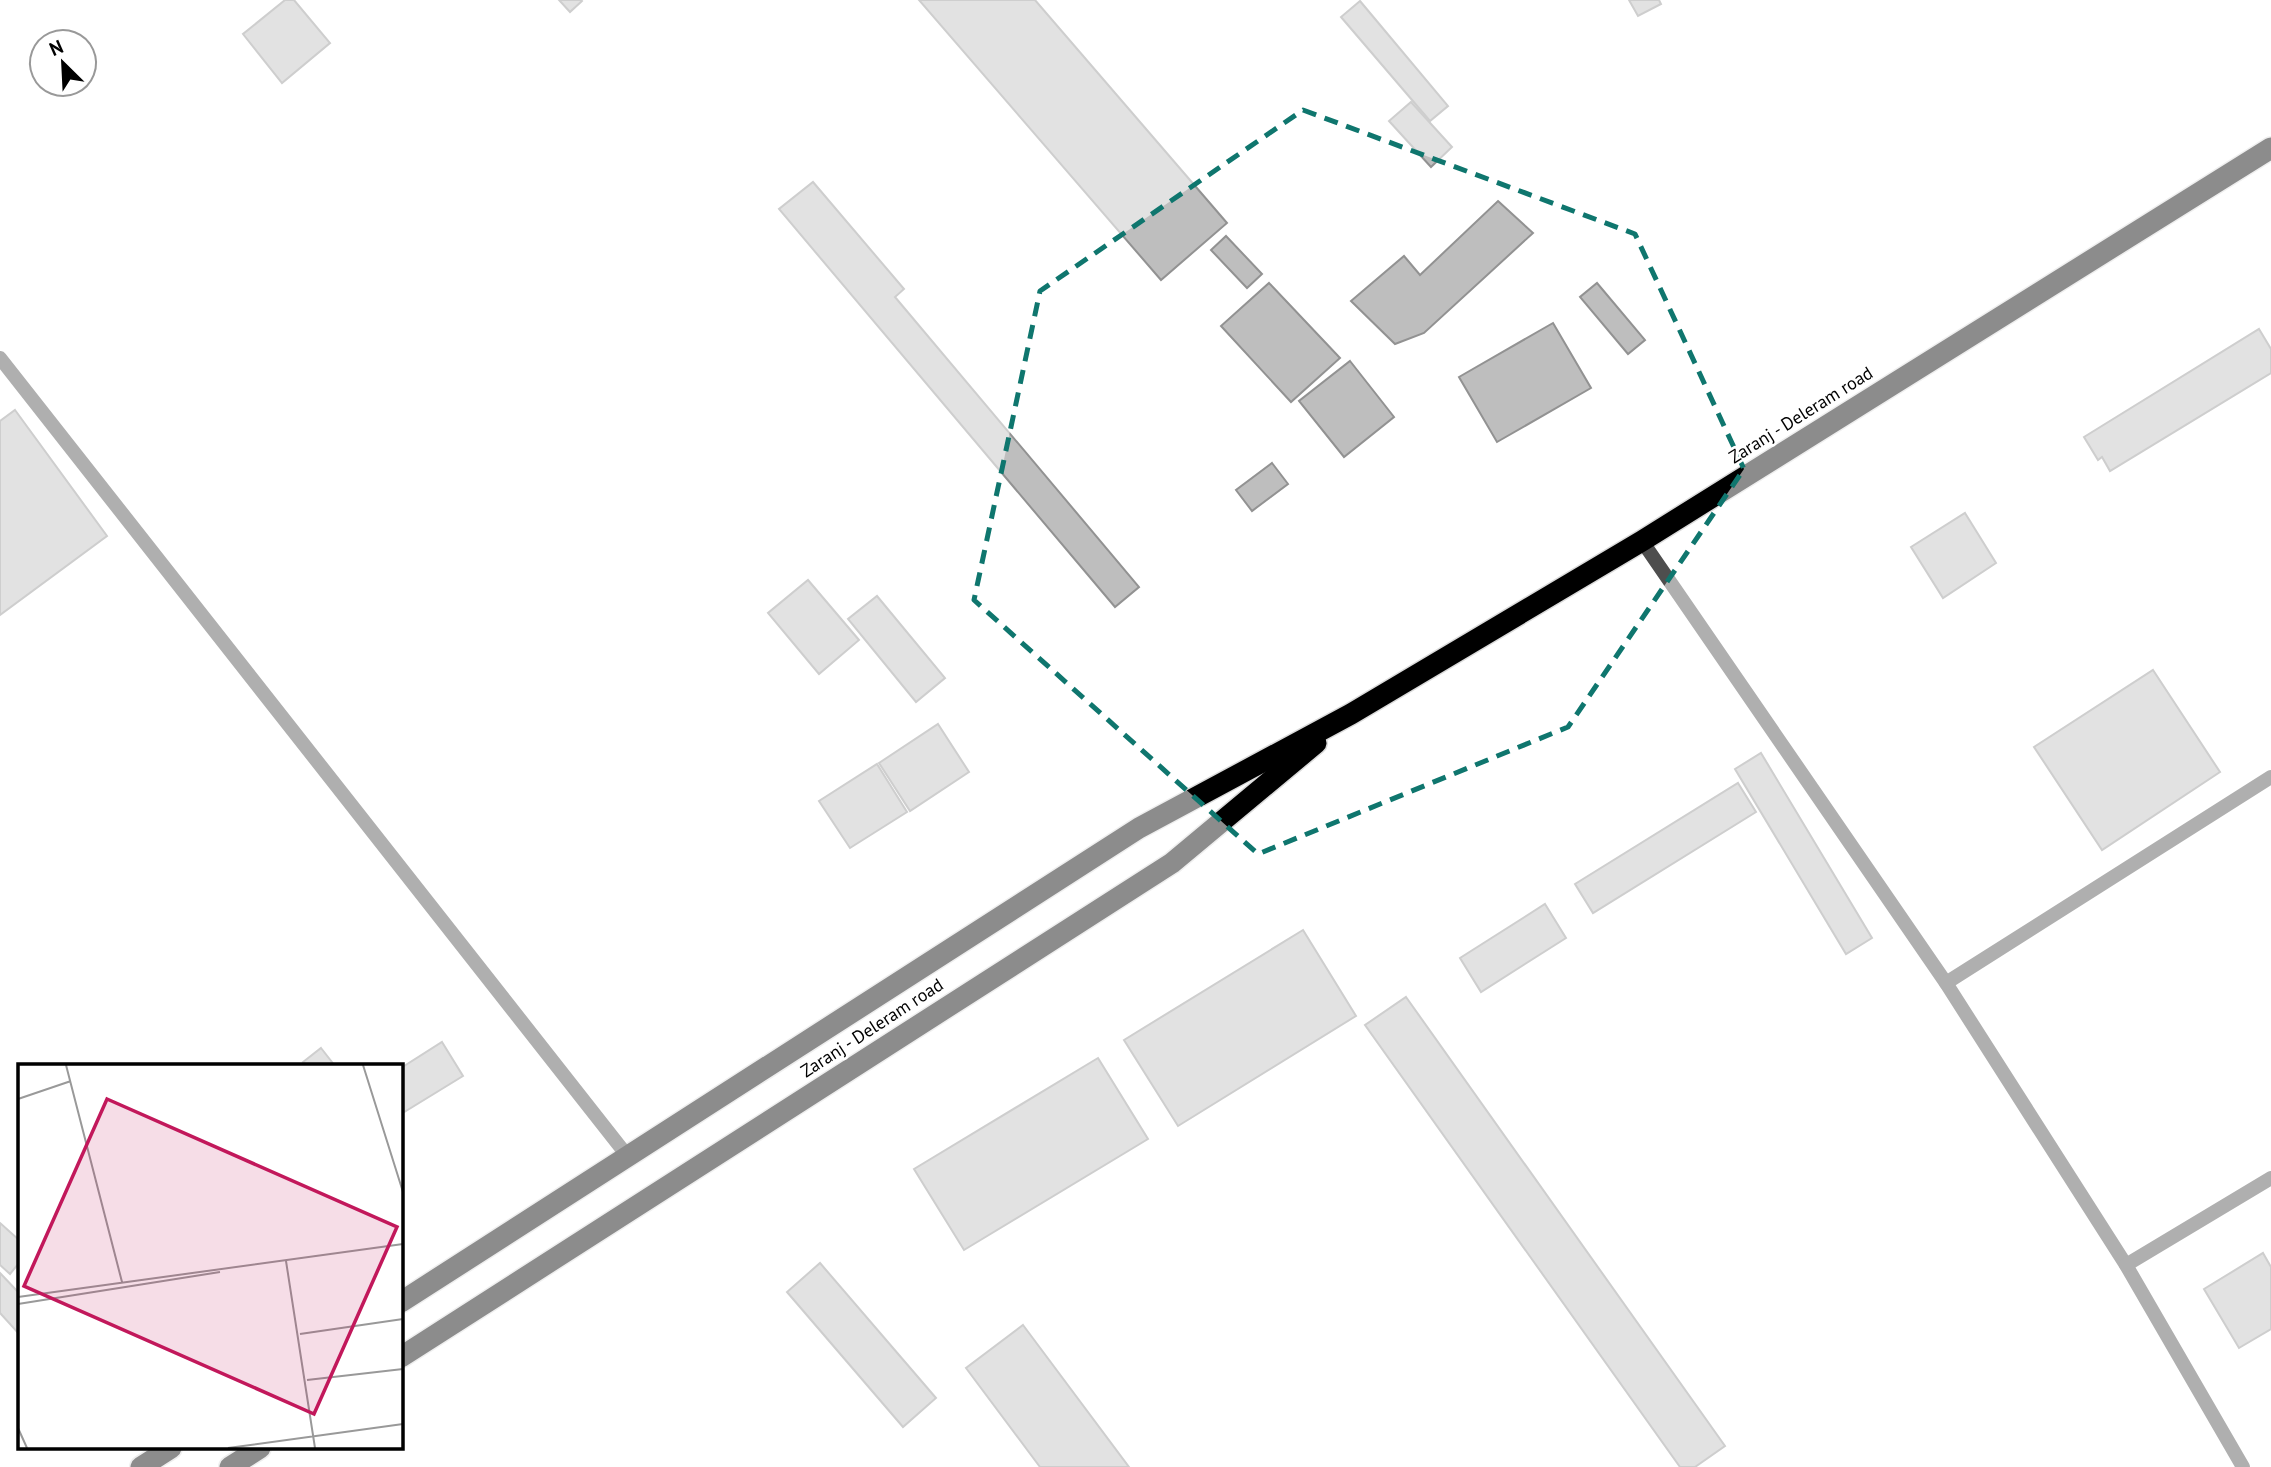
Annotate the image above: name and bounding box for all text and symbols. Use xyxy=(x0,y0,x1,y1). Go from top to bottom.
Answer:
north arrow xyxy=(28,28,98,98)
text: N xyxy=(46,34,67,61)
street label: Zaranj - Deleram road xyxy=(1724,361,1877,468)
street label: Zaranj - Deleram road xyxy=(796,973,947,1082)
inset map xyxy=(18,1064,402,1450)

